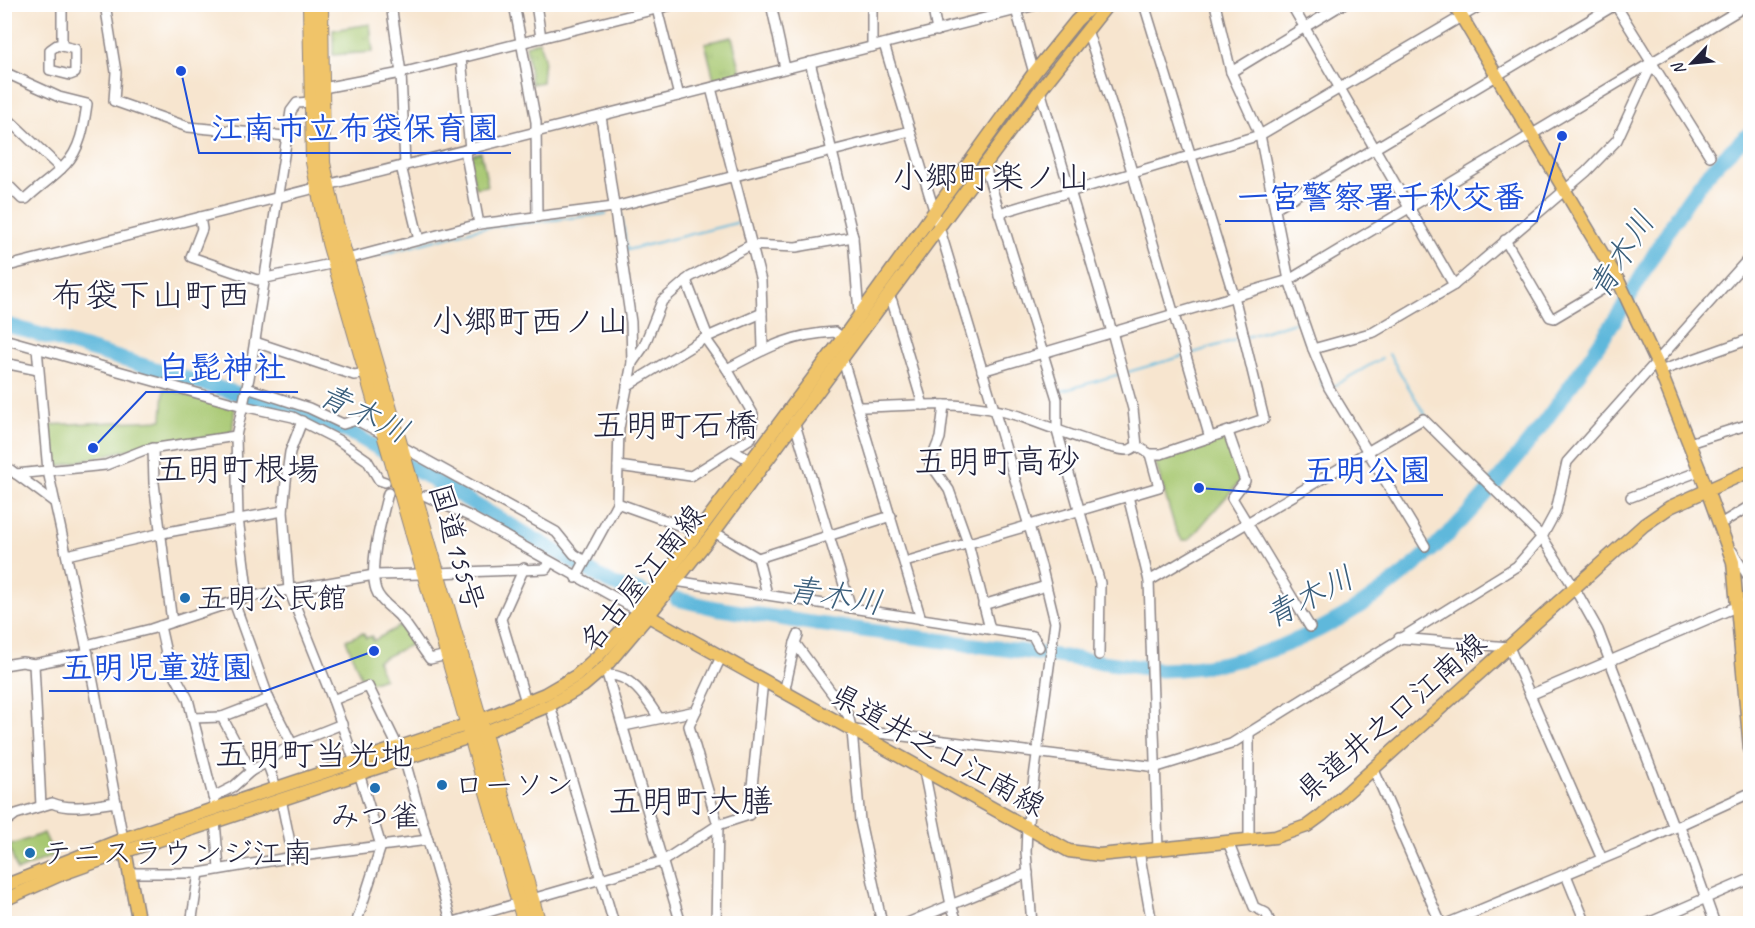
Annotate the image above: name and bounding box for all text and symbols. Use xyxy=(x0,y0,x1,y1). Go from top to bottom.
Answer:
north arrow xyxy=(1662,33,1722,93)
text: N xyxy=(1667,58,1691,78)
callout: 江南市立布袋保育園 xyxy=(199,103,511,153)
text: 江南市立布袋保育園 xyxy=(211,108,499,149)
district label: 小郷町楽ノ山 xyxy=(892,156,1090,198)
callout: 一宮警察署千秋交番 xyxy=(1225,171,1537,221)
text: 一宮警察署千秋交番 xyxy=(1237,177,1525,218)
water label: 青木川 xyxy=(1578,203,1664,307)
district label: 布袋下山町西 xyxy=(52,274,250,316)
district label: 小郷町西ノ山 xyxy=(431,300,629,342)
callout: 白髭神社 xyxy=(146,342,298,392)
text: 白髭神社 xyxy=(158,347,286,388)
water label: 青木川 xyxy=(312,374,416,452)
district label: 五明町石橋 xyxy=(593,404,758,446)
district label: 五明町高砂 xyxy=(915,440,1080,482)
callout: 五明公園 xyxy=(1291,445,1443,495)
district label: 五明町根場 xyxy=(155,448,320,490)
text: 五明公園 xyxy=(1303,450,1431,491)
street label: 国道155号 xyxy=(421,479,493,615)
street label: 名古屋江南線 xyxy=(571,496,713,660)
water label: 青木川 xyxy=(1257,557,1361,637)
water label: 青木川 xyxy=(784,568,886,624)
place label: 五明公民館 xyxy=(197,579,347,617)
marker: 五明公民館 xyxy=(178,591,192,605)
street label: 県道井之口江南線 xyxy=(1288,624,1494,810)
callout: 五明児童遊園 xyxy=(49,641,265,691)
text: 五明児童遊園 xyxy=(61,647,253,688)
street label: 県道井之口江南線 xyxy=(824,675,1052,825)
district label: 五明町当光地 xyxy=(215,733,413,775)
place label: ローソン xyxy=(454,766,574,804)
marker: ローソン xyxy=(435,778,449,792)
district label: 五明町大膳 xyxy=(609,780,774,822)
marker: みつ雀 xyxy=(368,781,382,795)
place label: みつ雀 xyxy=(330,797,420,835)
place label: テニスラウンジ江南 xyxy=(42,834,313,872)
marker: テニスラウンジ江南 xyxy=(23,846,37,860)

